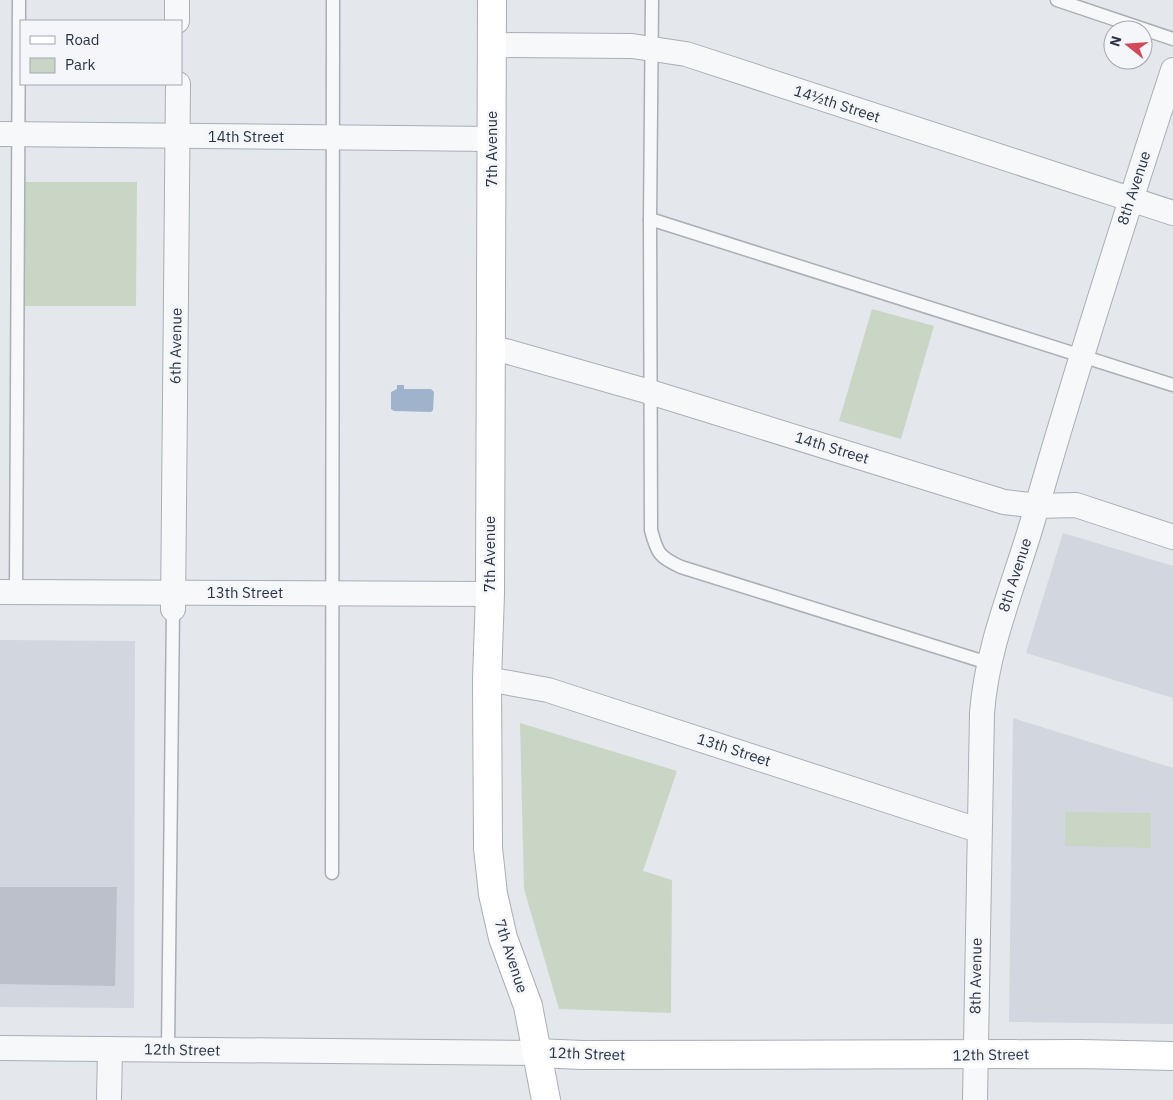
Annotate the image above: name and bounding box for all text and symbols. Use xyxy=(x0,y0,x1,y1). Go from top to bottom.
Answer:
legend xyxy=(20,20,182,85)
north arrow xyxy=(1103,20,1153,70)
text: Road xyxy=(65,30,100,49)
text: N xyxy=(1105,34,1126,49)
text: Park xyxy=(65,55,95,74)
street label: 14½th Street xyxy=(792,81,883,126)
street label: 7th Avenue xyxy=(482,111,501,187)
street label: 14th Street xyxy=(208,127,284,146)
street label: 8th Avenue xyxy=(1113,149,1154,227)
street label: 6th Avenue xyxy=(165,308,186,384)
street label: 14th Street xyxy=(793,427,871,468)
street label: 7th Avenue xyxy=(480,516,499,592)
street label: 8th Avenue xyxy=(994,536,1035,614)
street label: 13th Street xyxy=(207,583,283,602)
street label: 13th Street xyxy=(695,729,773,770)
street label: 7th Avenue xyxy=(491,917,532,995)
street label: 8th Avenue xyxy=(965,938,986,1014)
street label: 12th Street xyxy=(144,1039,220,1060)
street label: 12th Street xyxy=(548,1043,626,1064)
street label: 12th Street xyxy=(953,1044,1029,1065)

